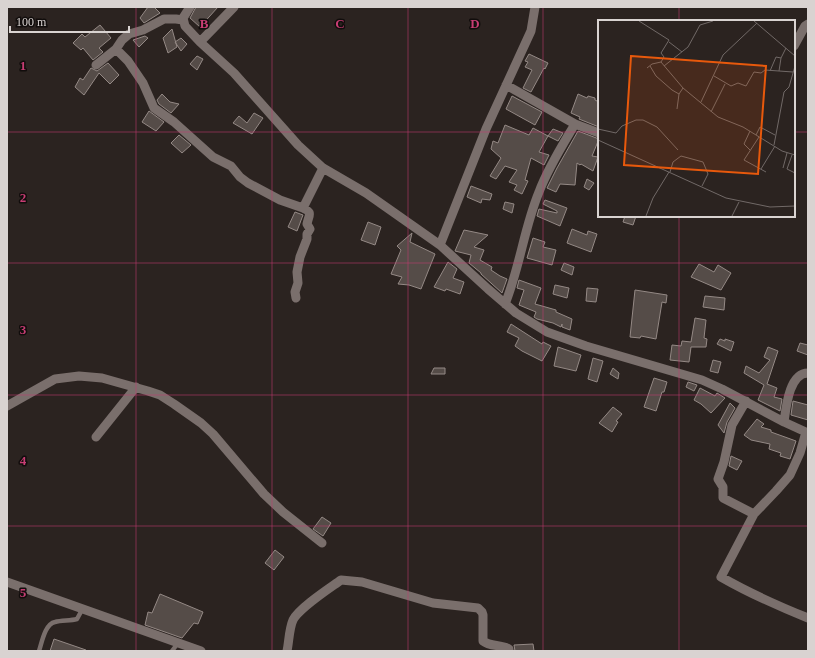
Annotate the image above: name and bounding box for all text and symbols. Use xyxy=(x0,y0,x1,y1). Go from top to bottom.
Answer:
scale bar xyxy=(10,8,129,34)
text: 100 m xyxy=(16,15,47,29)
text: B xyxy=(200,16,209,31)
text: C xyxy=(335,16,345,31)
text: D xyxy=(470,16,480,31)
inset map xyxy=(598,20,795,217)
text: 1 xyxy=(20,58,26,73)
text: 2 xyxy=(20,190,26,205)
text: 3 xyxy=(20,322,27,337)
text: 4 xyxy=(20,453,27,468)
text: 5 xyxy=(20,585,27,600)

